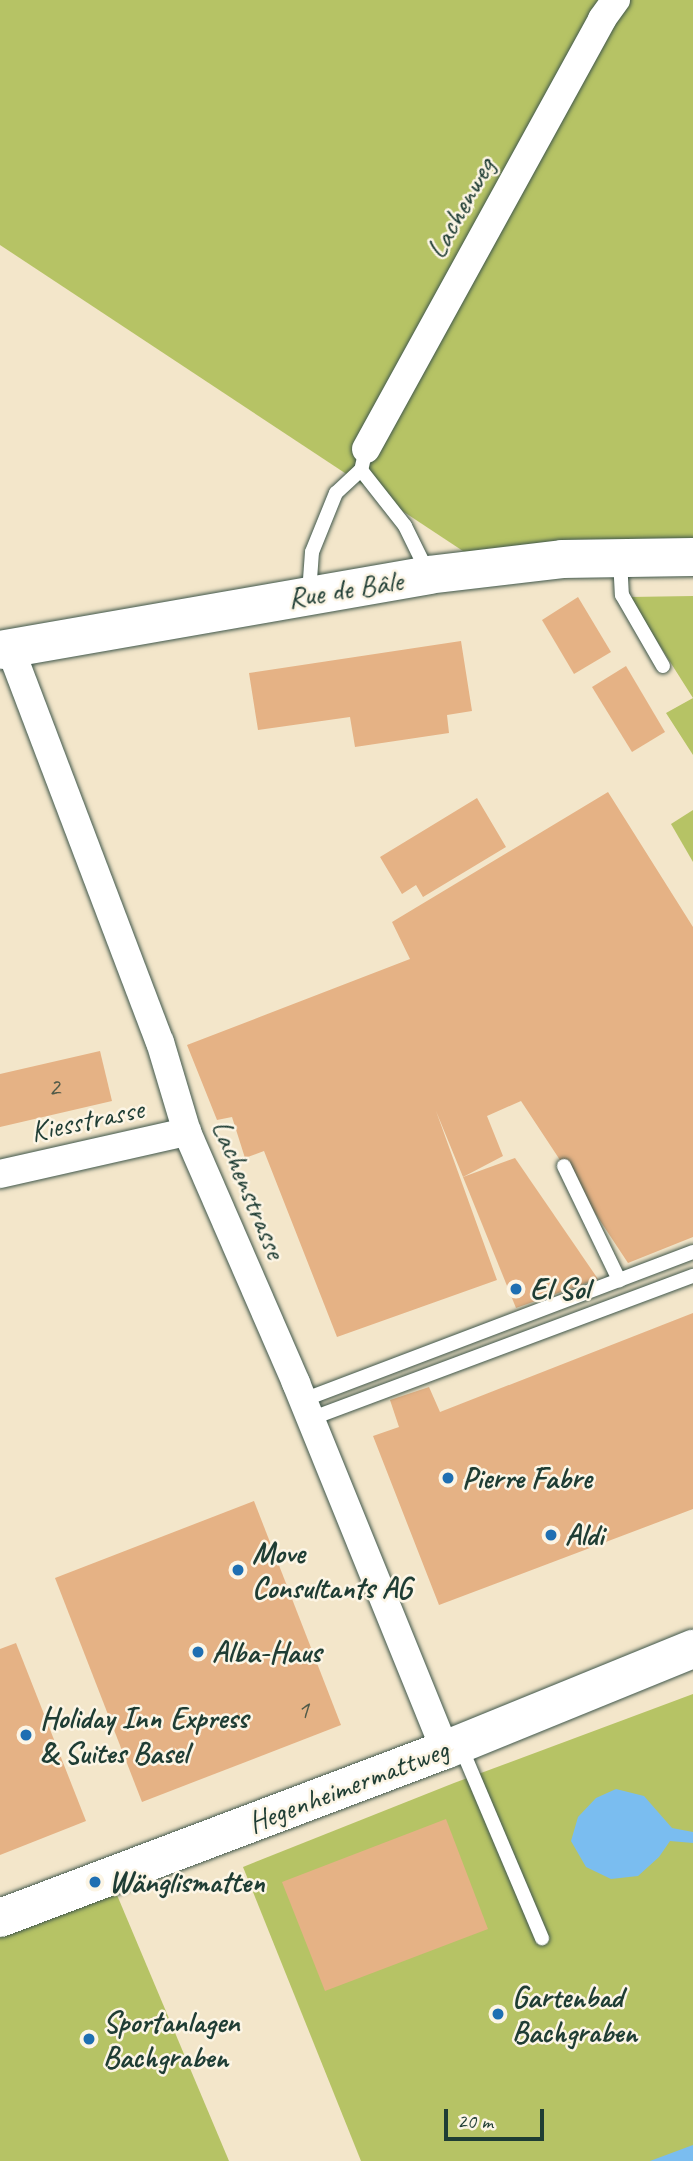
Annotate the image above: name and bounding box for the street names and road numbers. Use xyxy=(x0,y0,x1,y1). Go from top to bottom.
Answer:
street label: Lachenweg xyxy=(418,151,502,265)
street label: Rue de Bâle xyxy=(285,562,405,616)
street label: Kiesstrasse xyxy=(27,1091,147,1149)
street label: Lachenstrasse xyxy=(204,1114,294,1264)
street label: Hegenheimermattweg xyxy=(243,1731,453,1841)

